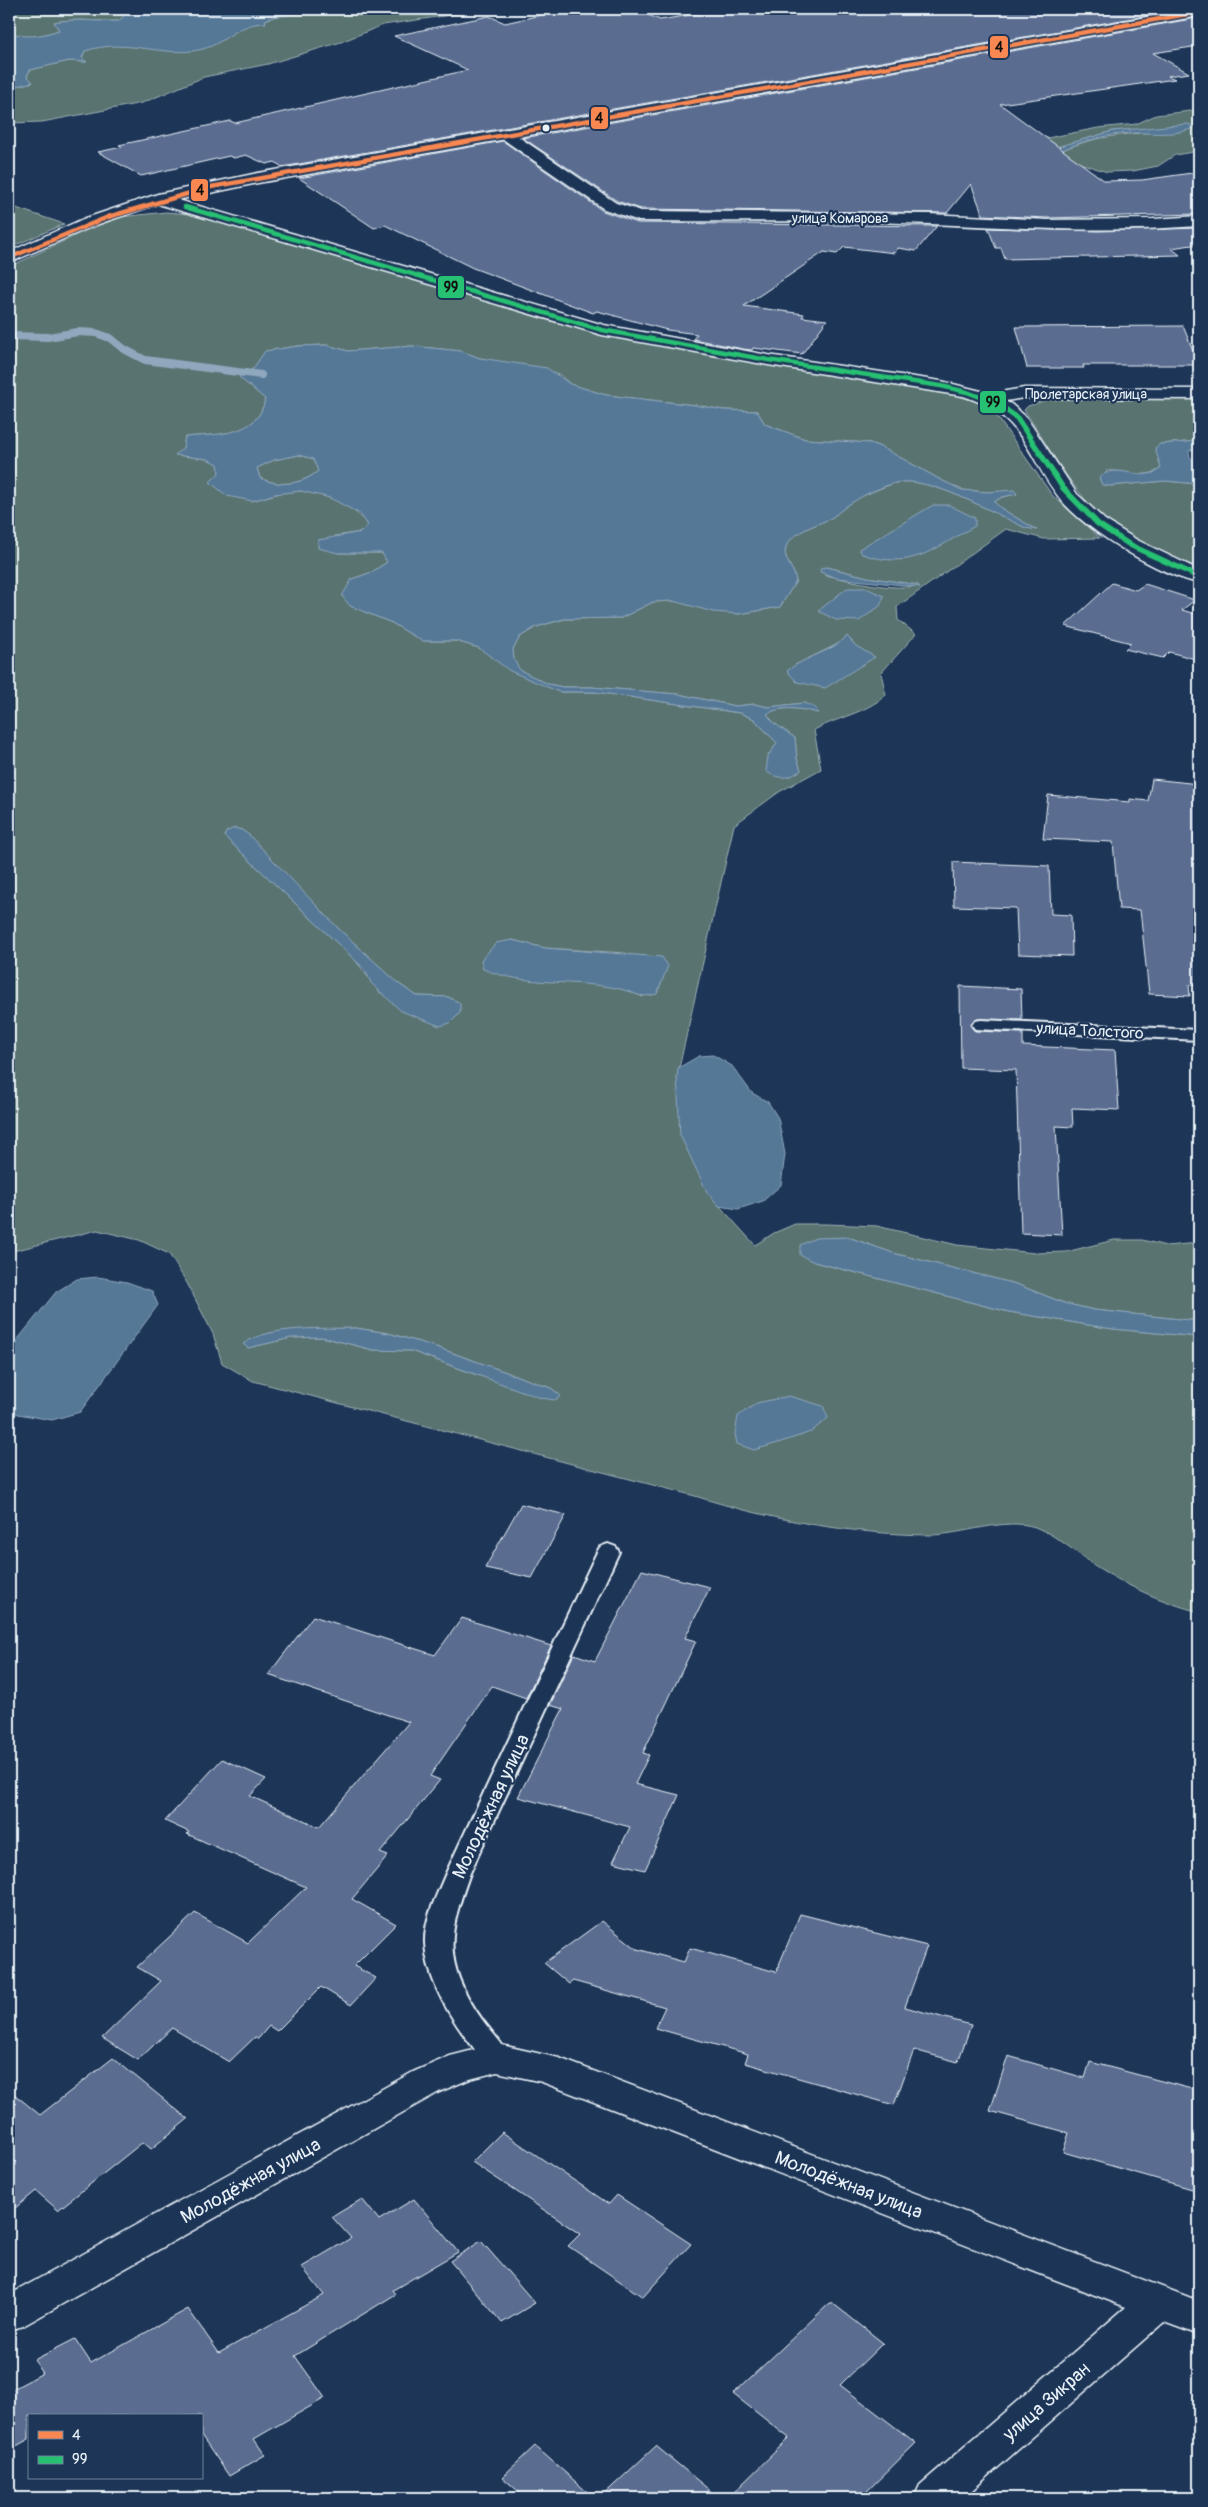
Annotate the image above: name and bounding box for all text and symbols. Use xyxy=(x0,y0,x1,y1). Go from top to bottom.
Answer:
line badge: 4 xyxy=(989,35,1009,59)
text: 4 xyxy=(995,39,1004,56)
line badge: 4 xyxy=(590,106,609,130)
text: 4 xyxy=(595,110,604,127)
unlabelled marker xyxy=(541,123,551,133)
line badge: 4 xyxy=(190,178,209,202)
text: 4 xyxy=(196,182,205,199)
street label: улица Комарова xyxy=(791,210,888,227)
line badge: 99 xyxy=(437,275,465,299)
text: 99 xyxy=(444,279,458,296)
street label: Пролетарская улица xyxy=(1025,386,1147,403)
line badge: 99 xyxy=(979,390,1007,414)
text: 99 xyxy=(986,394,1000,411)
street label: улица Толстого xyxy=(1035,1018,1145,1044)
street label: Молодёжная улица xyxy=(447,1730,535,1882)
street label: Молодёжная улица xyxy=(176,2132,325,2229)
street label: Молодёжная улица xyxy=(771,2146,926,2224)
street label: улица Зикран xyxy=(997,2357,1095,2447)
legend xyxy=(28,2414,202,2480)
text: 4 xyxy=(72,2426,81,2445)
text: 99 xyxy=(72,2450,87,2469)

